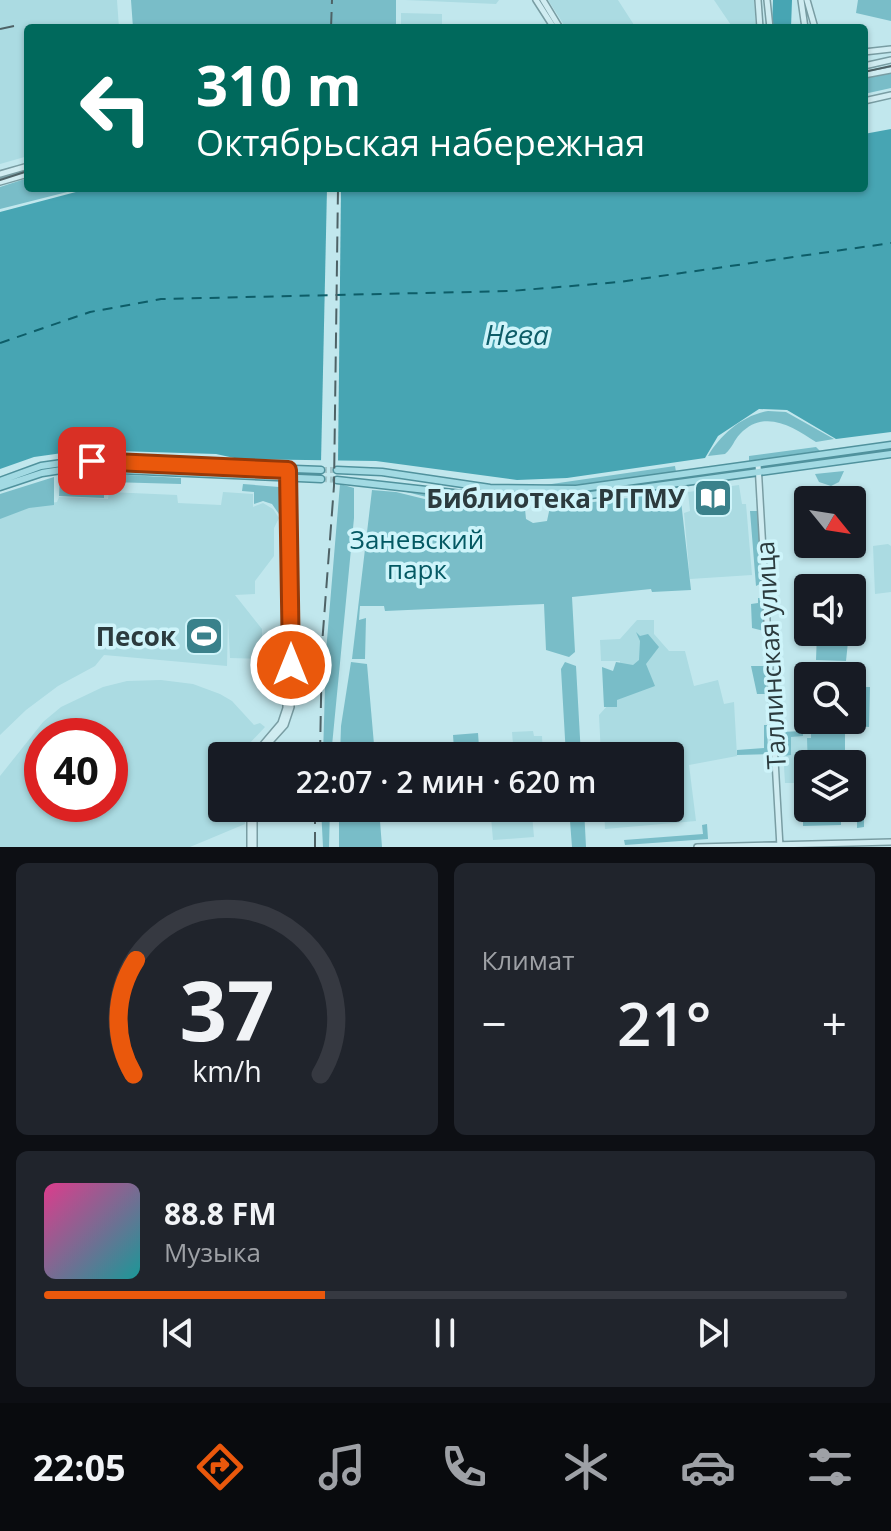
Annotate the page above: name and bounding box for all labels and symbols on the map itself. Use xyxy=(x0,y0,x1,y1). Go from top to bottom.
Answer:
water label: Нева xyxy=(485,315,549,353)
pin xyxy=(58,427,126,495)
library icon: Библиотека РГГМУ xyxy=(692,477,734,519)
place label: Библиотека РГГМУ xyxy=(426,480,686,516)
north arrow xyxy=(794,486,866,558)
park label: Заневский парк xyxy=(350,521,484,587)
street label: Таллинская улица xyxy=(746,540,794,770)
sports icon: Песок xyxy=(183,615,225,657)
place label: Песок xyxy=(96,618,177,654)
position arrow xyxy=(249,623,333,707)
speed limit sign: 40 xyxy=(24,718,128,822)

